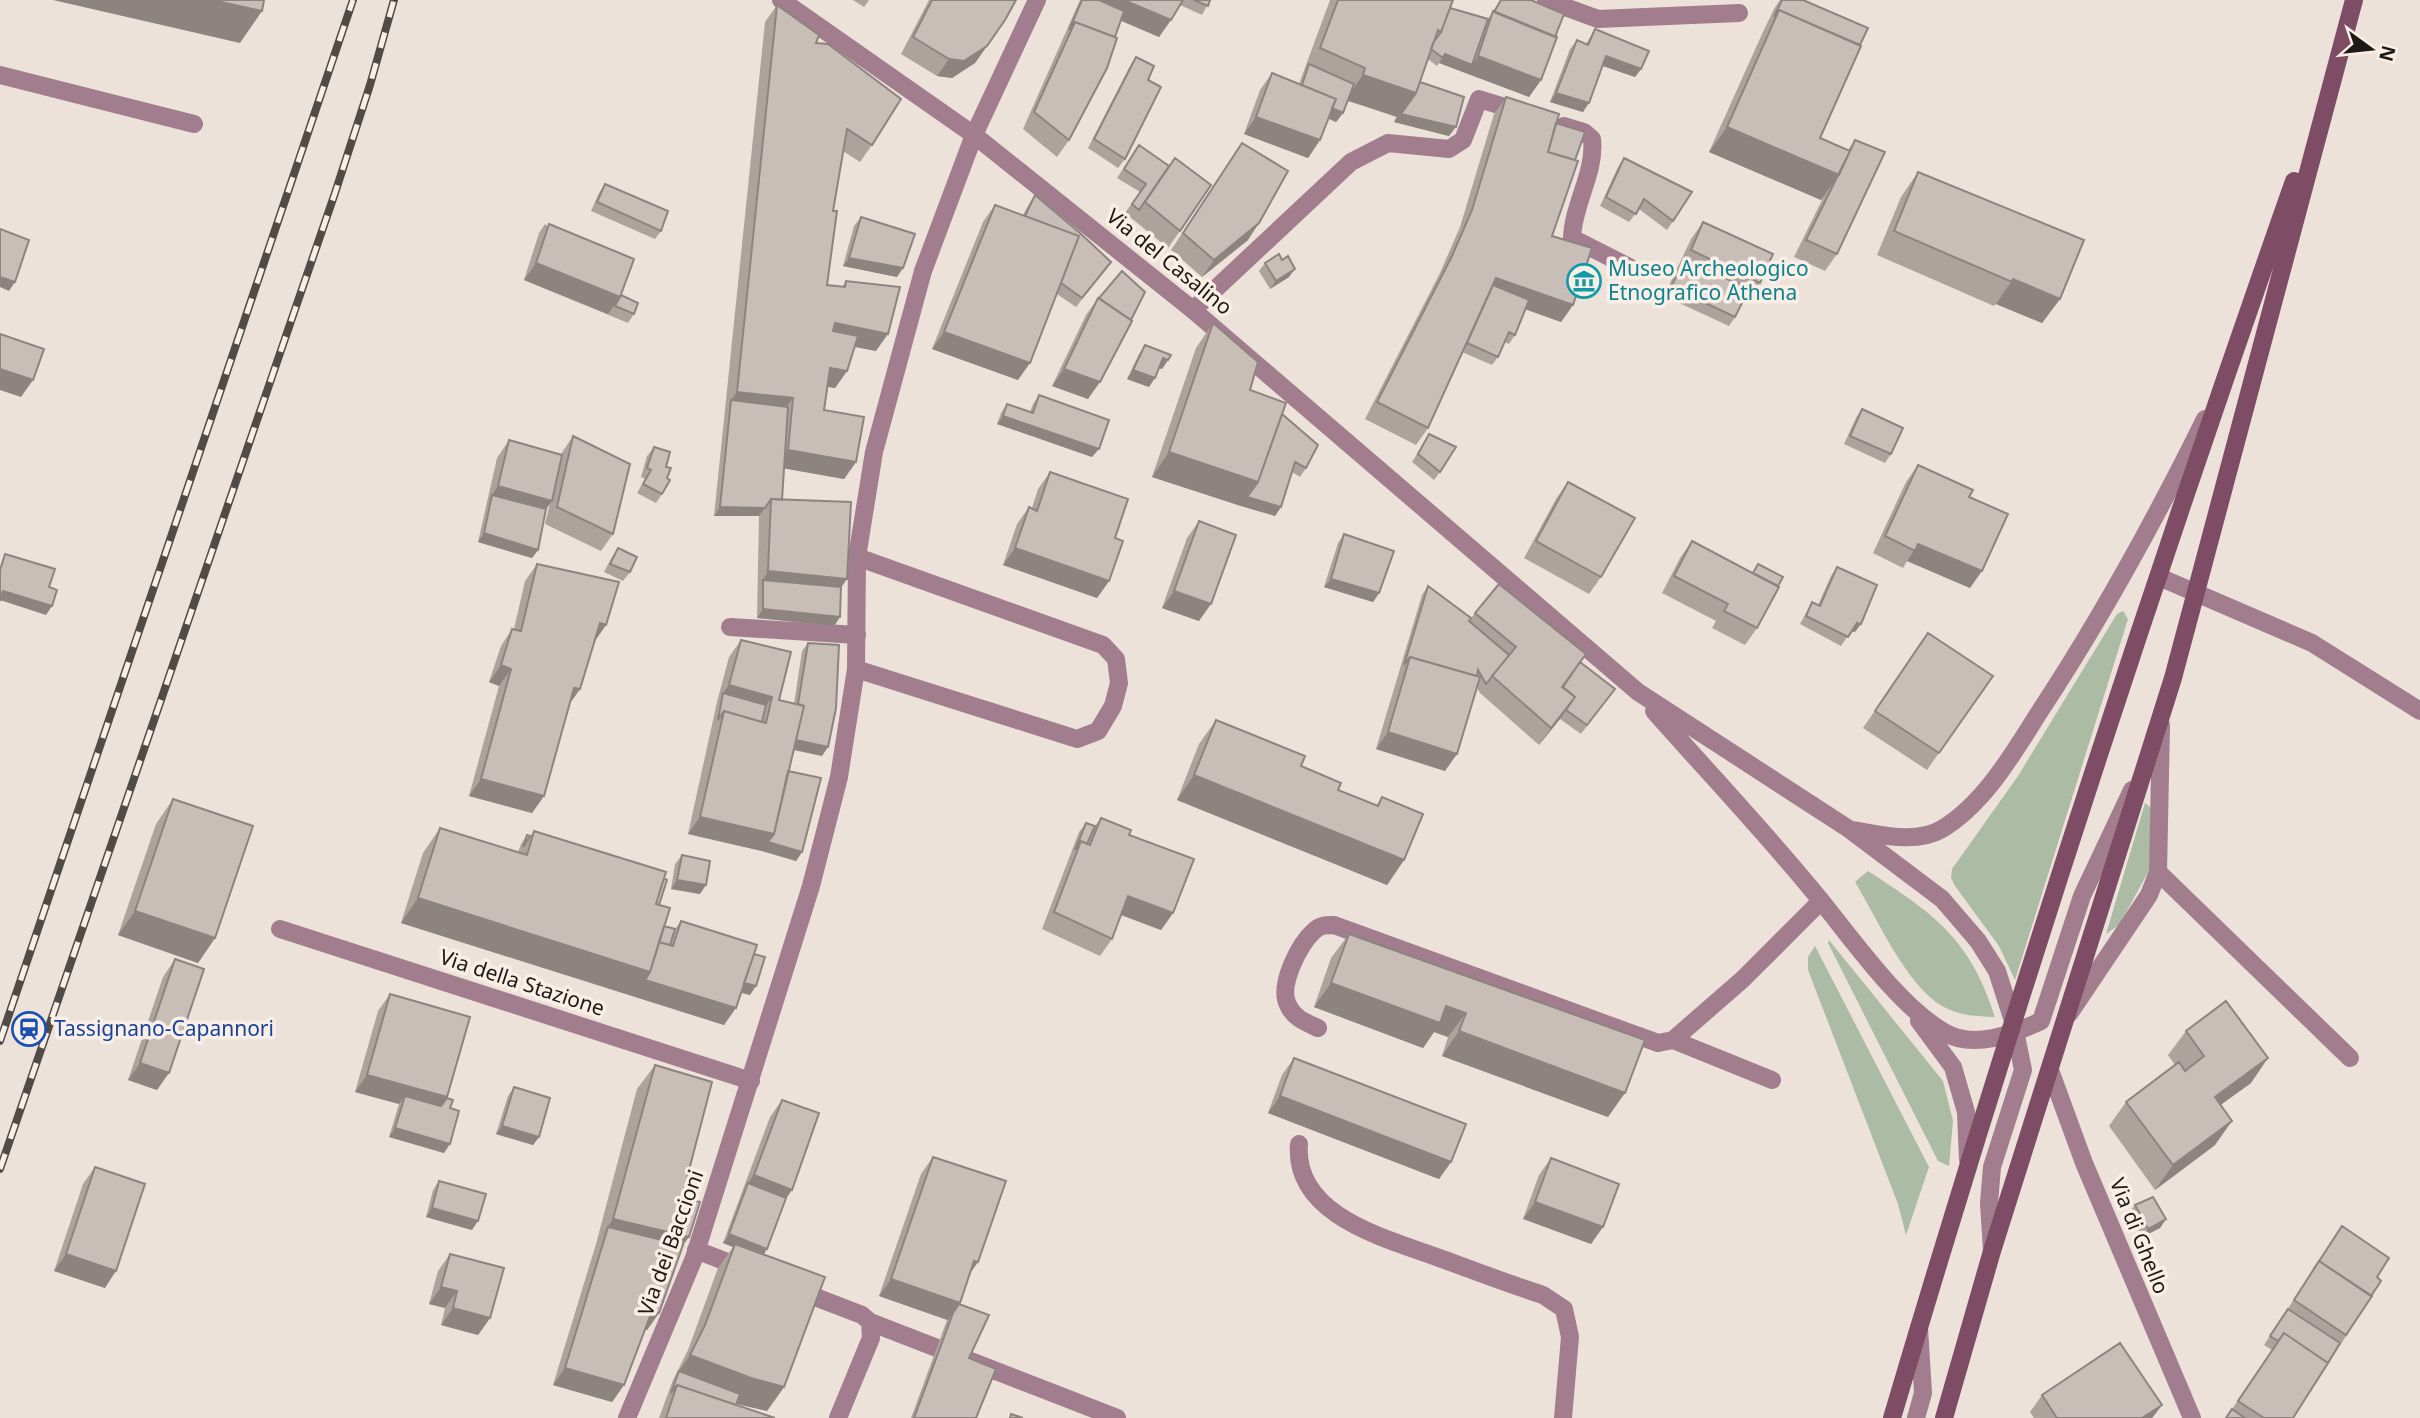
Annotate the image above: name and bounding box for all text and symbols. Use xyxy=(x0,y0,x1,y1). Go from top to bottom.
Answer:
north arrow xyxy=(2336,14,2406,84)
text: N xyxy=(2373,43,2402,64)
street label: Via del Casalino xyxy=(1101,202,1238,321)
place label: Museo Archeologico Etnografico Athena xyxy=(1608,254,1809,306)
museum icon: Museo Archeologico Etnografico Athena xyxy=(1565,262,1603,300)
street label: Via della Stazione xyxy=(436,942,608,1022)
station icon: Tassignano-Capannori xyxy=(10,1010,48,1048)
place label: Tassignano-Capannori xyxy=(54,1014,274,1042)
street label: Via dei Baccioni xyxy=(631,1166,709,1319)
street label: Via di Ghello xyxy=(2104,1173,2176,1298)

